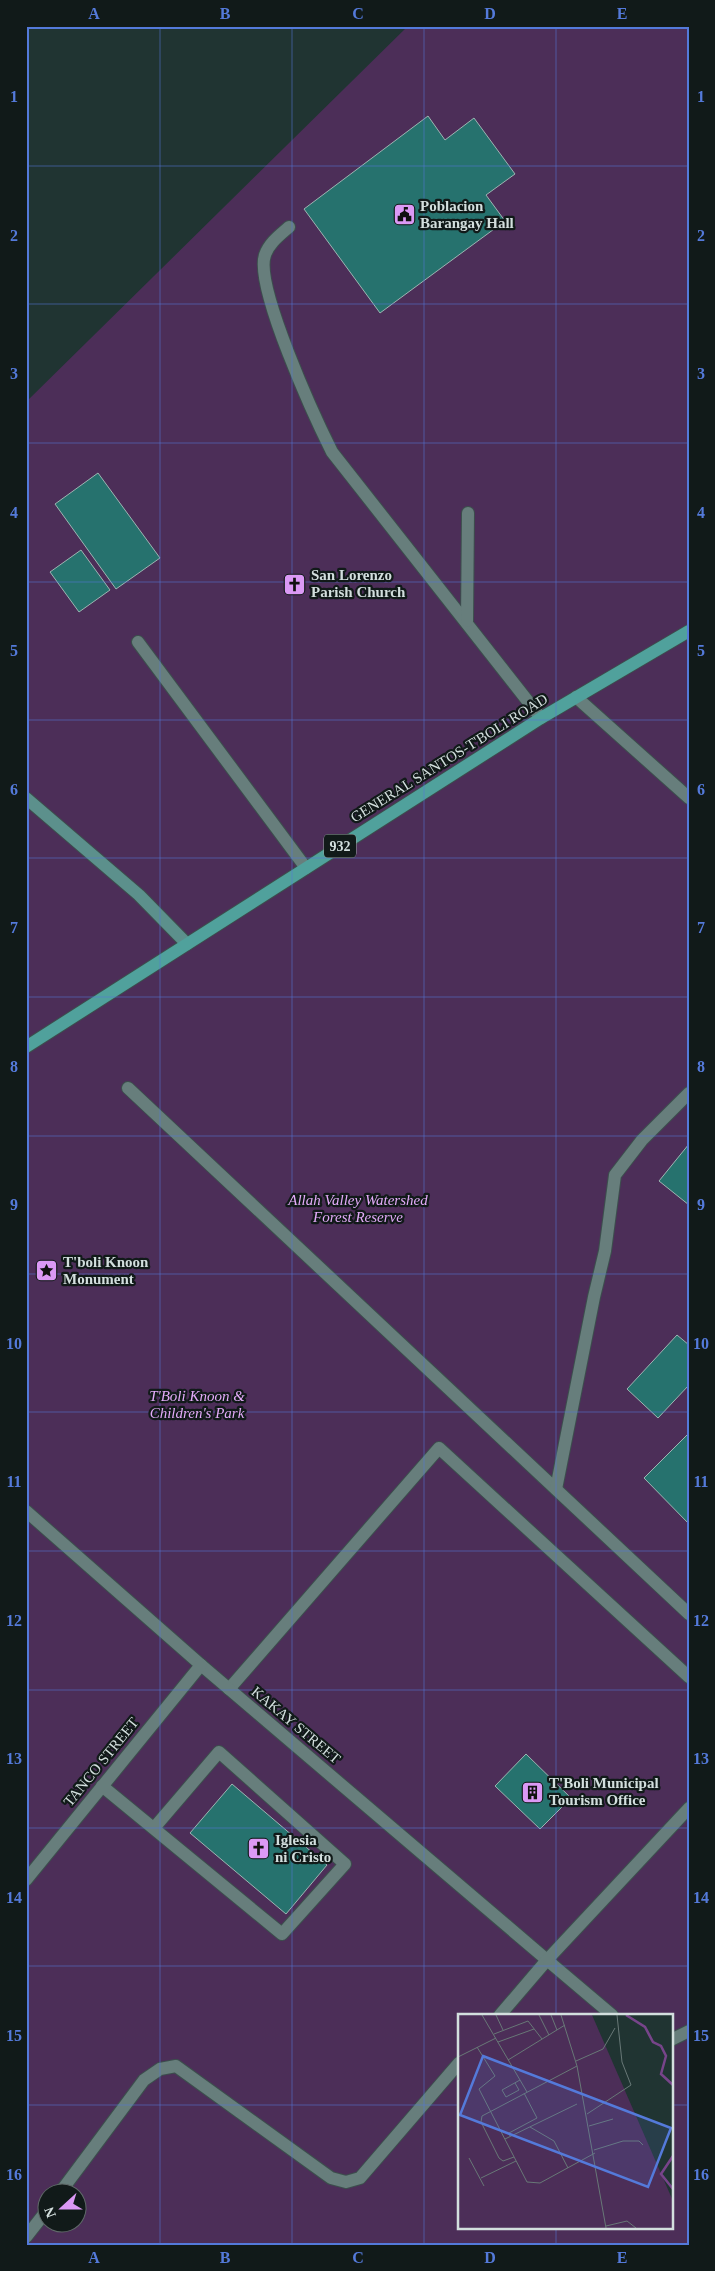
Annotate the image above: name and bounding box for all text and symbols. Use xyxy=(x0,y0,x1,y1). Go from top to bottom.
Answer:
text: A xyxy=(88,5,100,22)
text: B xyxy=(220,5,231,22)
text: C xyxy=(352,5,364,22)
text: D xyxy=(484,5,496,22)
text: E xyxy=(617,5,627,22)
text: 1 xyxy=(10,88,18,105)
text: 1 xyxy=(697,88,705,105)
place label: Poblacion Barangay Hall xyxy=(420,198,514,231)
public building icon: Poblacion Barangay Hall xyxy=(392,203,416,227)
text: 2 xyxy=(10,227,18,244)
text: 2 xyxy=(697,227,705,244)
text: 3 xyxy=(10,365,18,382)
text: 3 xyxy=(697,365,705,382)
text: 4 xyxy=(10,504,18,521)
text: 4 xyxy=(697,504,705,521)
place label: San Lorenzo Parish Church xyxy=(311,567,406,600)
church icon: San Lorenzo Parish Church xyxy=(283,572,307,596)
text: 5 xyxy=(10,642,18,659)
text: 5 xyxy=(697,642,705,659)
street label: GENERAL SANTOS-T'BOLI ROAD xyxy=(348,690,551,826)
text: 6 xyxy=(10,781,18,798)
text: 6 xyxy=(697,781,705,798)
road number: 932 xyxy=(324,834,356,858)
text: 7 xyxy=(10,919,18,936)
text: 7 xyxy=(697,919,705,936)
text: 8 xyxy=(10,1058,18,1075)
text: 8 xyxy=(697,1058,705,1075)
park label: Allah Valley Watershed Forest Reserve xyxy=(287,1192,428,1225)
text: 9 xyxy=(10,1196,18,1213)
text: 9 xyxy=(697,1196,705,1213)
place label: T'boli Knoon Monument xyxy=(63,1254,149,1287)
place icon: T'boli Knoon Monument xyxy=(35,1259,59,1283)
text: 10 xyxy=(6,1335,22,1352)
text: 10 xyxy=(693,1335,709,1352)
park label: T'Boli Knoon & Children's Park xyxy=(149,1388,245,1421)
text: 11 xyxy=(6,1473,22,1490)
text: 11 xyxy=(693,1473,709,1490)
text: 12 xyxy=(6,1612,22,1629)
text: 12 xyxy=(693,1612,709,1629)
street label: KAKAY STREET xyxy=(248,1683,344,1767)
street label: TANCO STREET xyxy=(60,1715,142,1809)
text: 13 xyxy=(6,1750,22,1767)
text: 13 xyxy=(693,1750,709,1767)
place label: T'Boli Municipal Tourism Office xyxy=(549,1775,659,1808)
building icon: T'Boli Municipal Tourism Office xyxy=(521,1780,545,1804)
place label: Iglesia ni Cristo xyxy=(275,1832,331,1865)
church icon: Iglesia ni Cristo xyxy=(247,1837,271,1861)
text: 14 xyxy=(6,1889,22,1906)
text: 14 xyxy=(693,1889,709,1906)
inset map xyxy=(458,2014,672,2228)
text: 15 xyxy=(6,2027,22,2044)
text: 15 xyxy=(693,2027,709,2044)
text: 16 xyxy=(6,2166,22,2183)
text: 16 xyxy=(693,2166,709,2183)
north arrow xyxy=(38,2184,88,2234)
text: N xyxy=(42,2205,59,2220)
text: A xyxy=(88,2249,100,2266)
text: B xyxy=(220,2249,231,2266)
text: C xyxy=(352,2249,364,2266)
text: D xyxy=(484,2249,496,2266)
text: E xyxy=(617,2249,627,2266)

